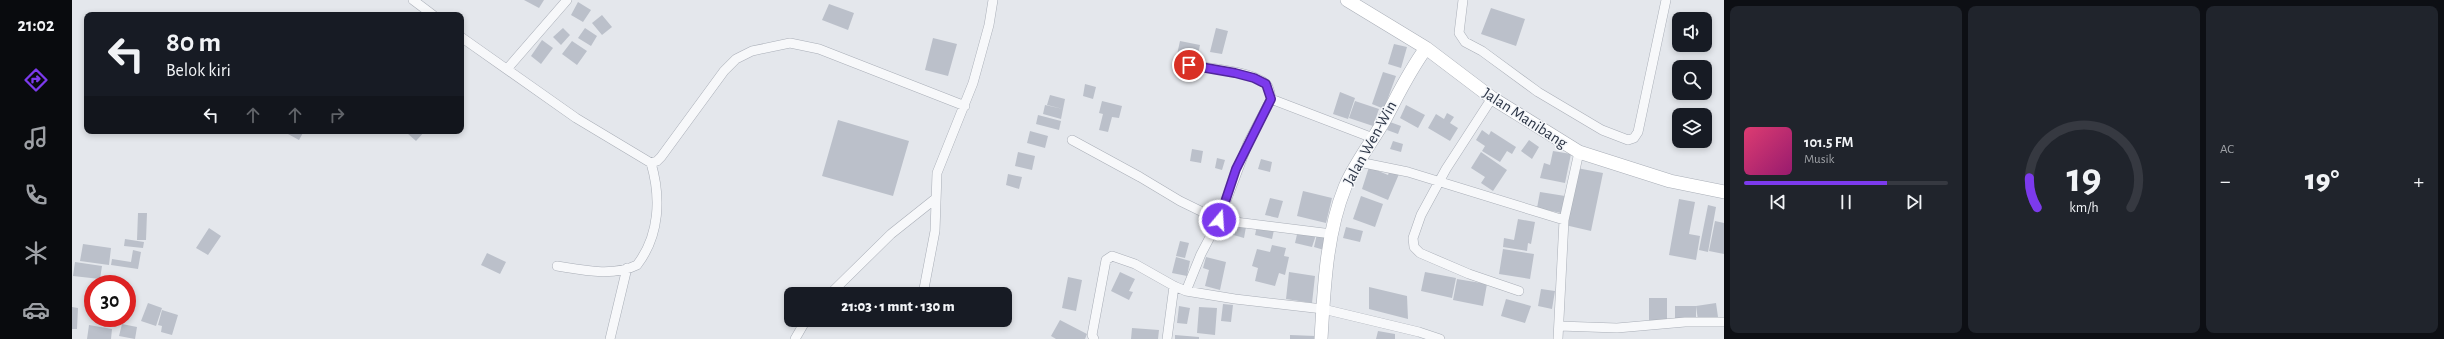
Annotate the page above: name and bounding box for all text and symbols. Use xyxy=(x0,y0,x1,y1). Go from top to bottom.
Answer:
map controls xyxy=(1672,12,1712,148)
button: sound xyxy=(1672,12,1712,52)
text: 21:02 xyxy=(18,17,54,35)
icon: left xyxy=(100,28,152,80)
text: 80 m xyxy=(166,29,221,57)
pin xyxy=(1172,48,1206,82)
icon: arrive xyxy=(1178,54,1200,76)
button: search xyxy=(1672,60,1712,100)
text: Belok kiri xyxy=(166,62,231,80)
icon: directions xyxy=(22,66,50,94)
street label: Jalan Manibang xyxy=(1480,85,1570,151)
street label: Jalan Wen-Win xyxy=(1340,98,1400,188)
icon: left xyxy=(200,104,222,126)
icon: ahead xyxy=(242,104,264,126)
icon: ahead xyxy=(284,104,306,126)
icon: right xyxy=(326,104,348,126)
button: layers xyxy=(1672,108,1712,148)
icon: music xyxy=(22,124,50,152)
text: 101.5 FM xyxy=(1804,135,1853,150)
text: AC xyxy=(2220,143,2234,156)
text: Musik xyxy=(1804,153,1835,166)
text: 19 xyxy=(2066,157,2102,198)
text: 19° xyxy=(2305,165,2339,195)
text: − xyxy=(2220,170,2231,192)
text: + xyxy=(2413,170,2424,192)
icon: phone xyxy=(22,181,50,209)
icon: previous xyxy=(1767,191,1789,213)
icon: pause xyxy=(1835,191,1857,213)
icon: next xyxy=(1903,191,1925,213)
position arrow xyxy=(1198,199,1240,241)
text: km/h xyxy=(2069,200,2099,214)
icon: climate xyxy=(22,239,50,267)
speed limit sign: 30 xyxy=(84,275,136,327)
icon: car xyxy=(22,296,50,324)
text: 21:03 · 1 mnt · 130 m xyxy=(841,299,955,314)

